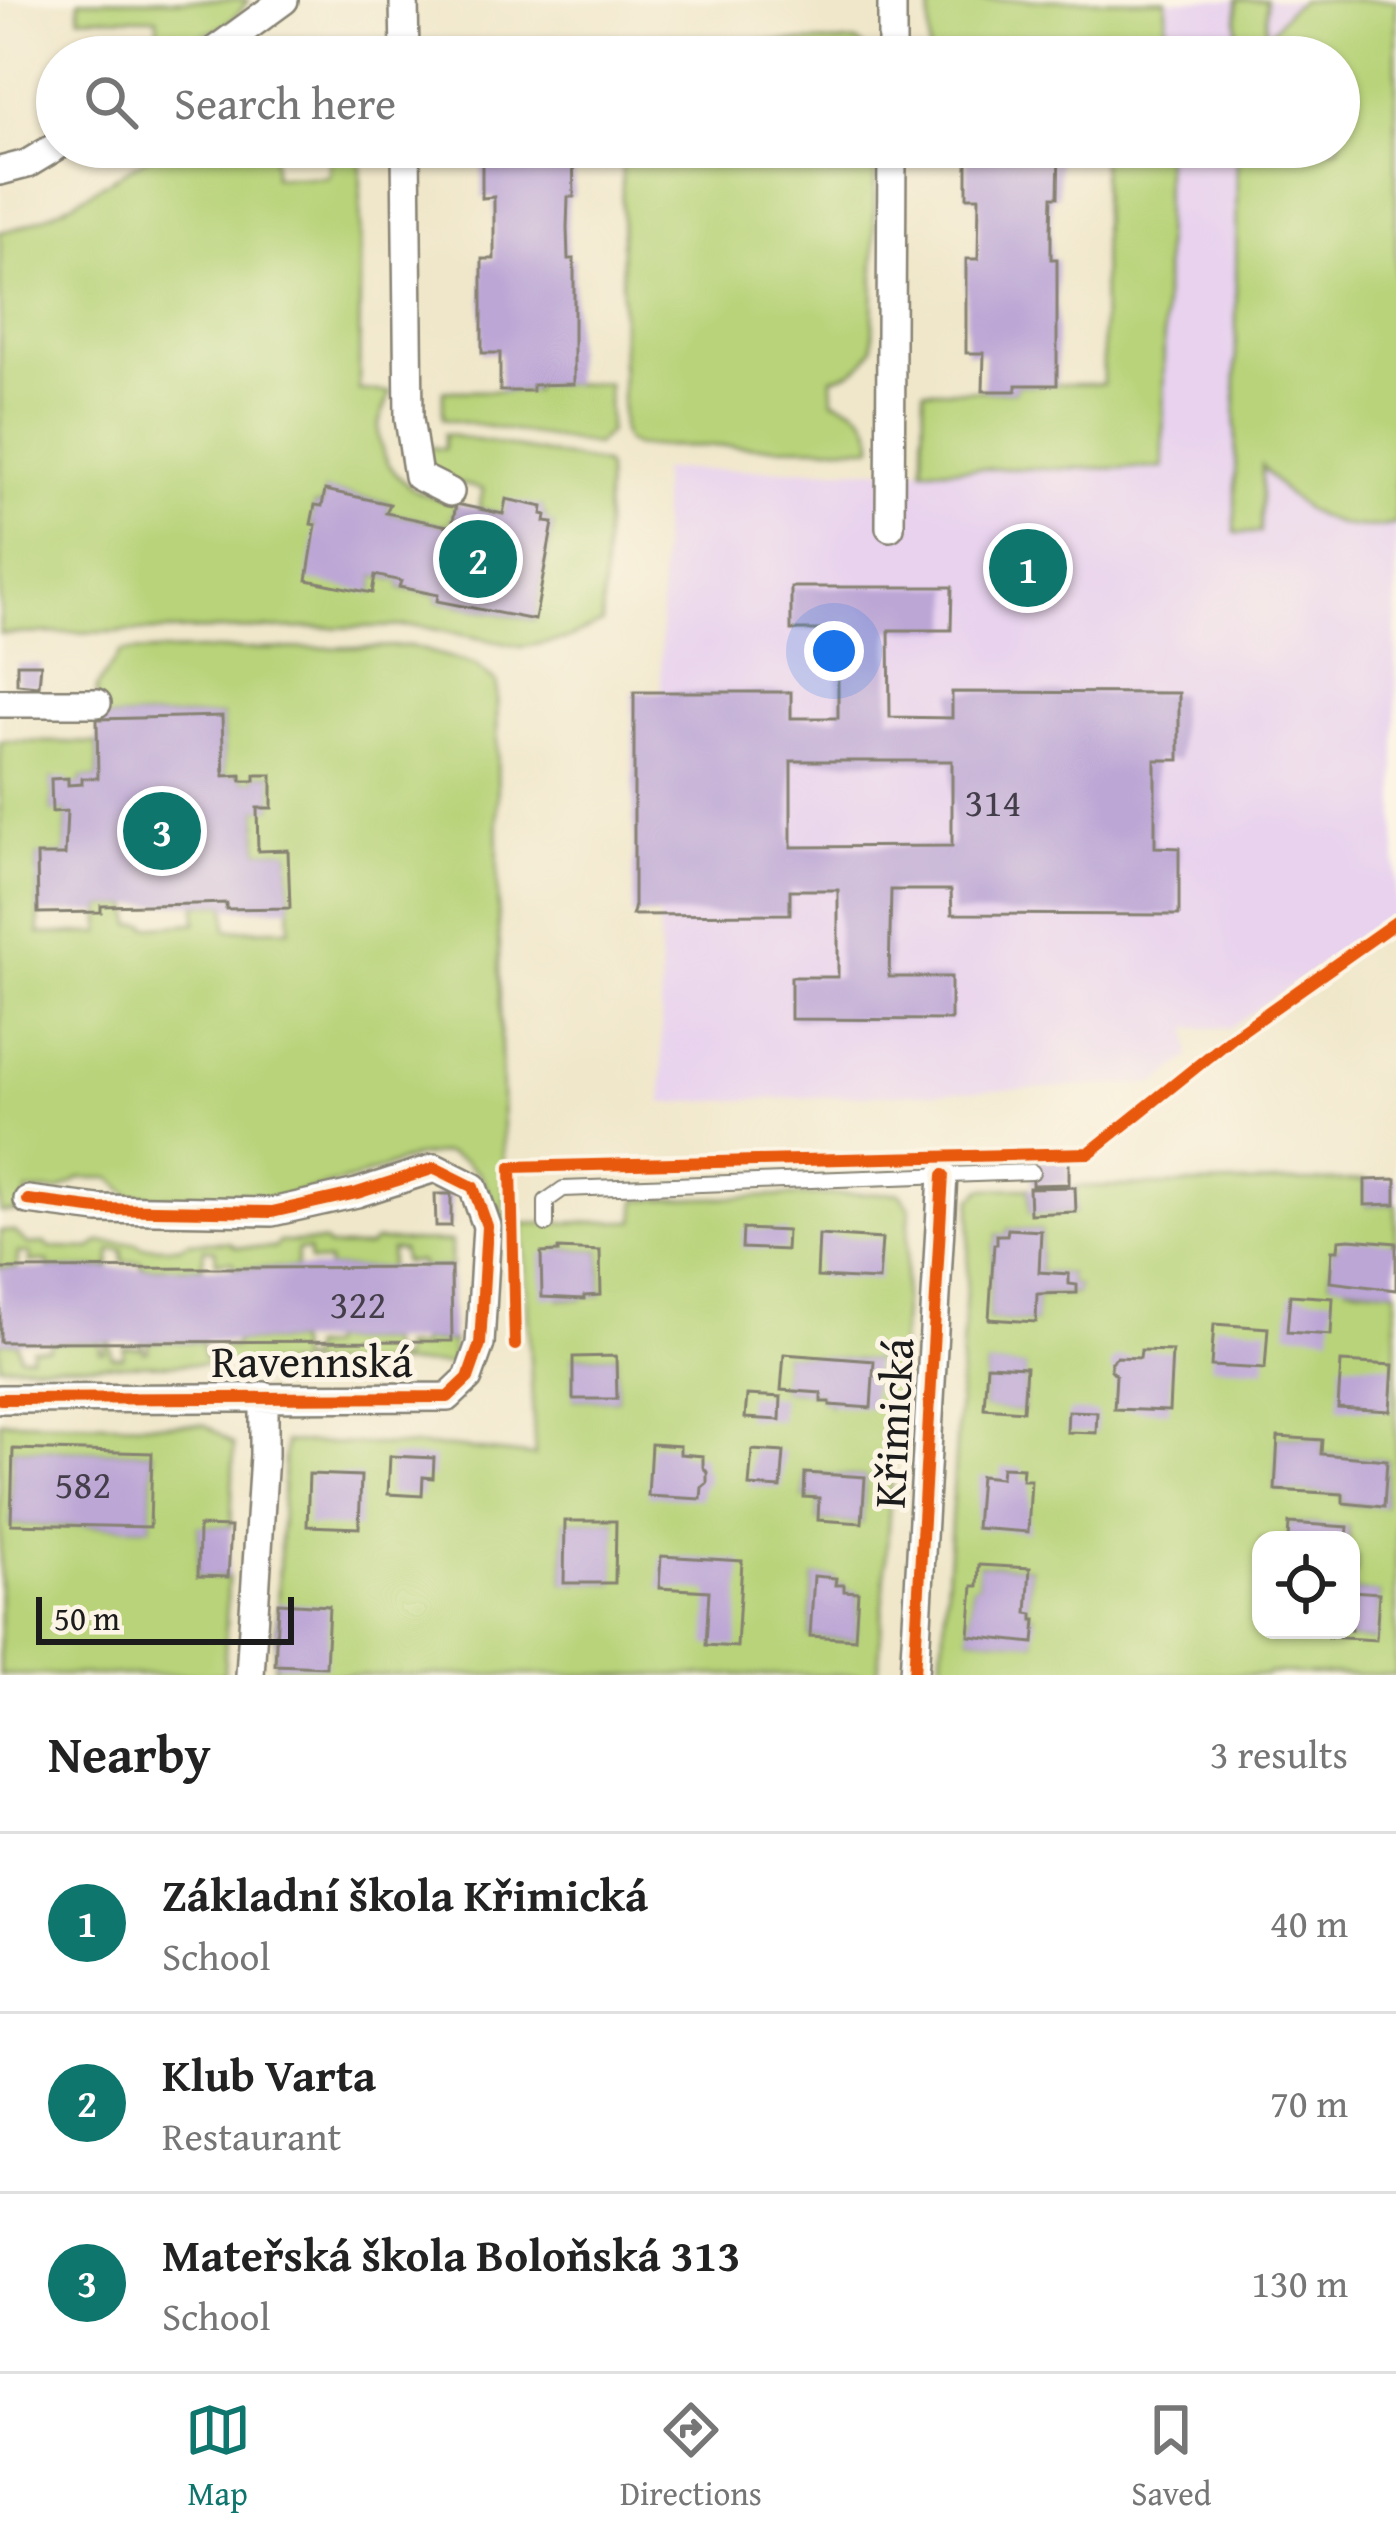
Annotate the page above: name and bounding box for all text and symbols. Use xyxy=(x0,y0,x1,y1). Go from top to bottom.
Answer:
search box xyxy=(36,36,1360,168)
icon: search xyxy=(78,69,144,135)
text: Search here xyxy=(174,70,396,135)
pin: 2 xyxy=(439,514,517,604)
pin: 1 xyxy=(989,523,1067,613)
your location xyxy=(804,621,864,681)
house number: 314 xyxy=(965,773,1021,830)
pin: 3 xyxy=(123,786,201,876)
house number: 322 xyxy=(330,1275,386,1332)
street label: Ravennská xyxy=(211,1328,413,1393)
street label: Křimická xyxy=(856,1336,929,1510)
house number: 582 xyxy=(55,1455,111,1512)
map controls xyxy=(1252,1531,1360,1639)
button: locate xyxy=(1252,1531,1360,1639)
scale bar xyxy=(36,1591,294,1644)
text: 50 m xyxy=(54,1594,120,1642)
text: Nearby xyxy=(48,1716,211,1791)
text: 3 results xyxy=(1210,1725,1348,1782)
text: Základní škola Křimická xyxy=(162,1862,648,1927)
text: 1 xyxy=(77,1894,97,1951)
text: 40 m xyxy=(1270,1894,1348,1951)
text: School xyxy=(162,1927,270,1984)
text: Klub Varta xyxy=(162,2042,376,2107)
text: 2 xyxy=(77,2074,97,2131)
text: 70 m xyxy=(1270,2074,1348,2131)
text: Restaurant xyxy=(162,2107,341,2164)
text: Mateřská škola Boloňská 313 xyxy=(162,2222,740,2287)
text: 3 xyxy=(77,2254,97,2311)
text: 130 m xyxy=(1251,2254,1348,2311)
text: School xyxy=(162,2287,270,2344)
tab: Map xyxy=(185,2397,251,2517)
tab: Directions xyxy=(620,2397,762,2517)
tab: Saved xyxy=(1131,2397,1211,2517)

